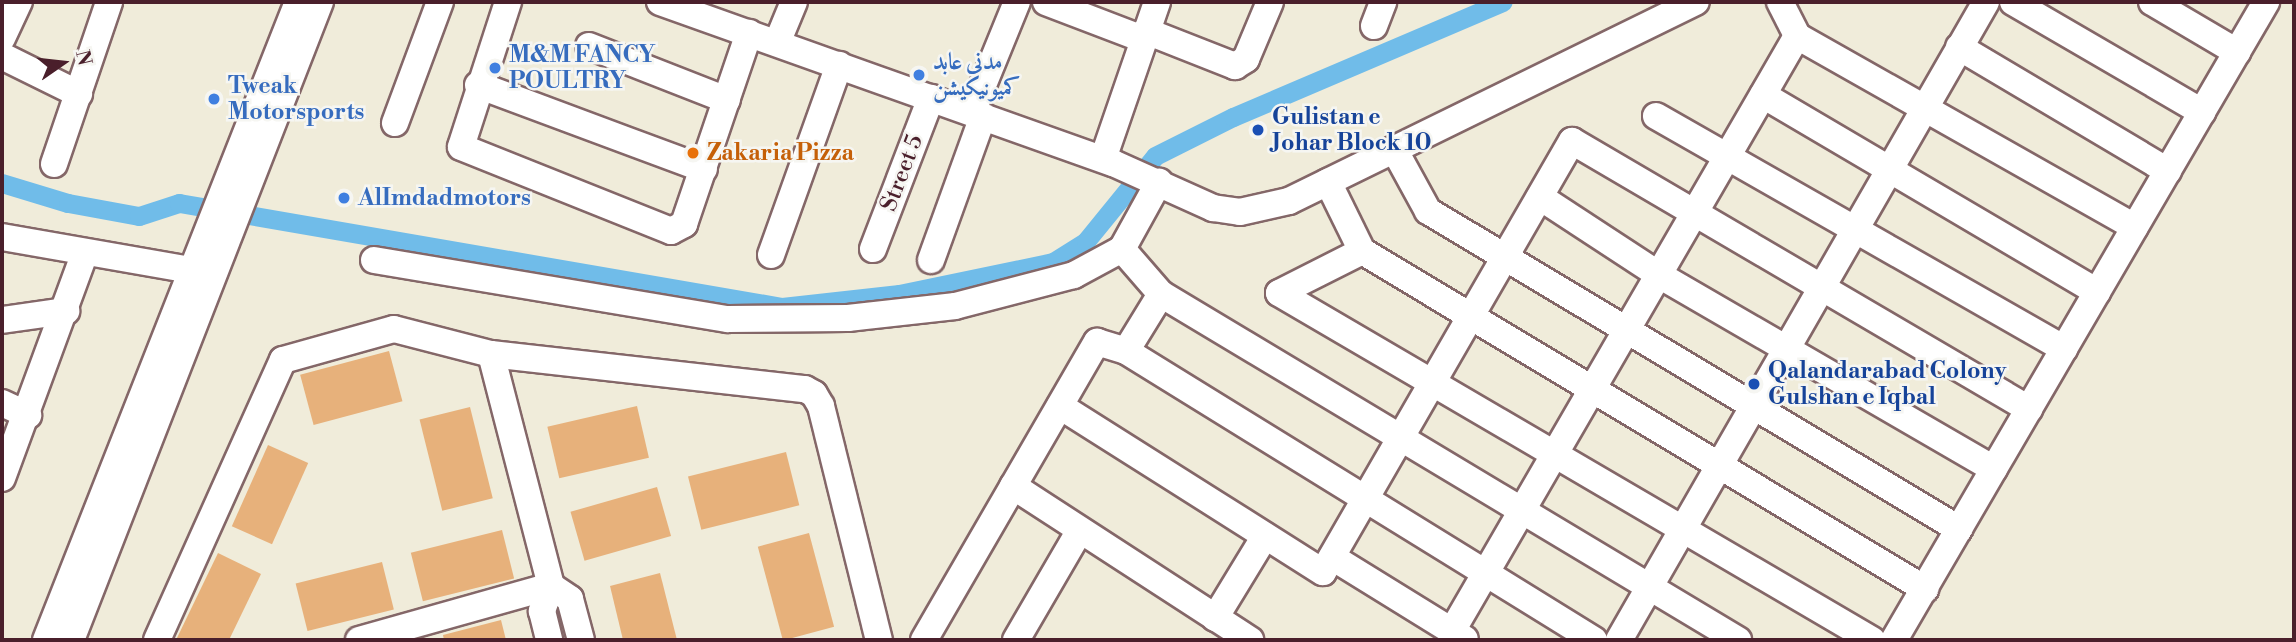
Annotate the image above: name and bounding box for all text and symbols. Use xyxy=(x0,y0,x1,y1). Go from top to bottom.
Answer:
north arrow xyxy=(28,28,98,98)
place label: M&M FANCY POULTRY xyxy=(509,41,656,95)
text: N xyxy=(70,48,97,68)
place label: مدنی عابد کمیونیکیشن xyxy=(933,48,1020,102)
marker: M&M FANCY POULTRY xyxy=(487,60,503,76)
marker: مدنی عابد کمیونیکیشن xyxy=(911,67,927,83)
place label: Tweak Motorsports xyxy=(228,72,364,126)
marker: Tweak Motorsports xyxy=(206,91,222,107)
place label: Gulistan e Johar Block 10 xyxy=(1272,103,1432,157)
marker: Gulistan e Johar Block 10 xyxy=(1250,122,1266,138)
street label: Street 5 xyxy=(875,131,929,215)
place label: Zakaria Pizza xyxy=(707,139,854,167)
marker: Zakaria Pizza xyxy=(685,145,701,161)
place label: AlImdadmotors xyxy=(358,184,531,212)
marker: AlImdadmotors xyxy=(336,190,352,206)
place label: Qalandarabad Colony Gulshan e Iqbal xyxy=(1768,357,2006,411)
marker: Qalandarabad Colony Gulshan e Iqbal xyxy=(1746,376,1762,392)

